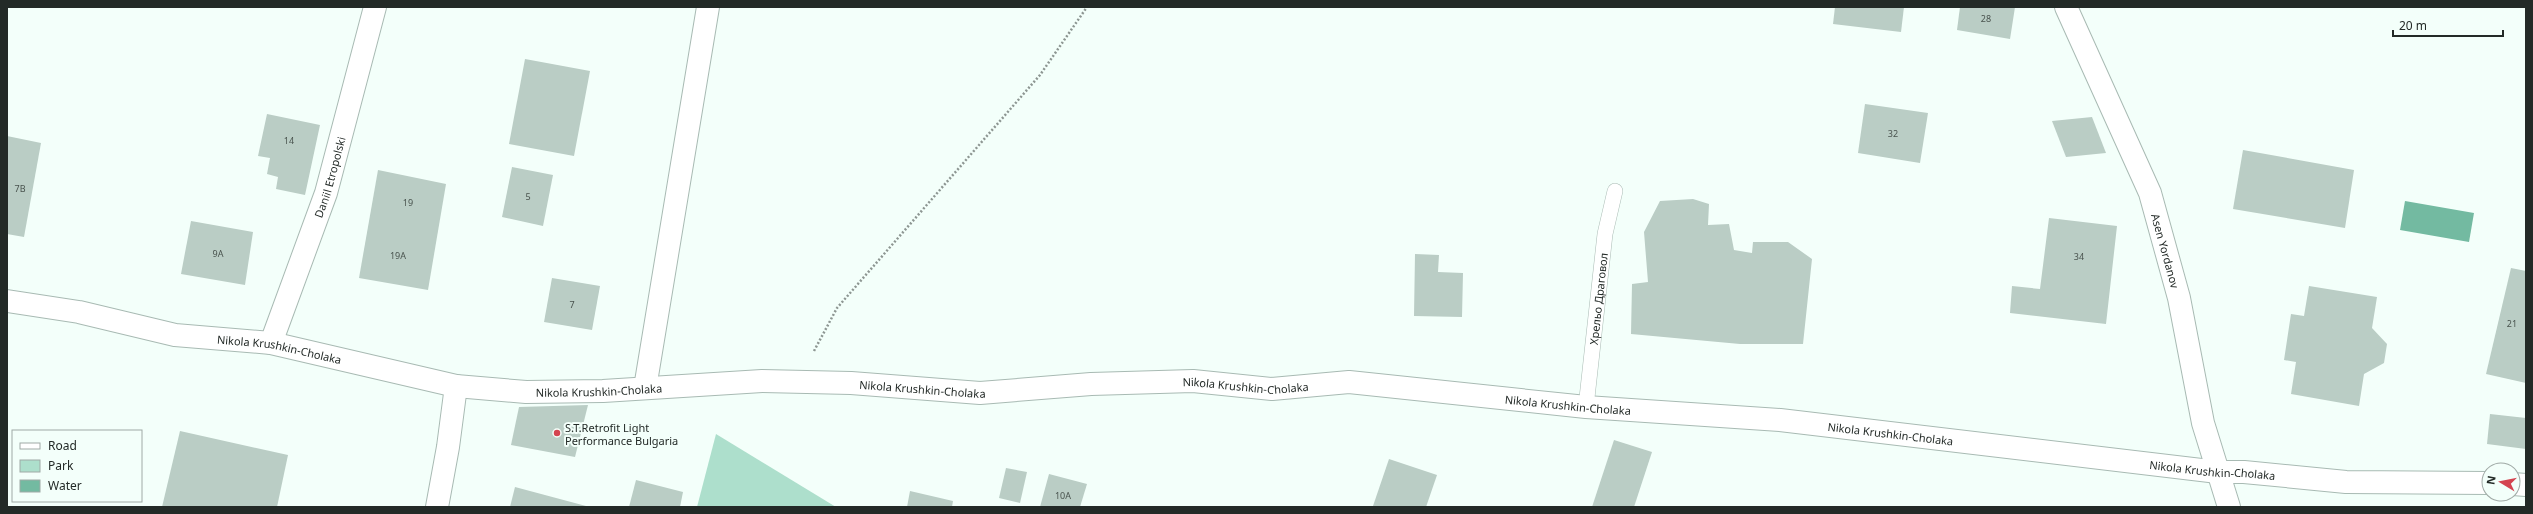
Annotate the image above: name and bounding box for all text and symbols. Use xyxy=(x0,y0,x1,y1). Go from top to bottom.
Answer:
house number: 28 xyxy=(1981,12,1991,25)
scale bar xyxy=(2393,12,2503,38)
text: 20 m xyxy=(2399,17,2427,34)
house number: 32 xyxy=(1888,127,1898,140)
house number: 14 xyxy=(284,134,294,147)
street label: Daniil Etropolski xyxy=(310,135,348,220)
house number: 7В xyxy=(15,182,26,195)
house number: 5 xyxy=(525,190,531,203)
house number: 19 xyxy=(403,196,413,209)
street label: Asen Yordanov xyxy=(2149,212,2183,290)
house number: 9А xyxy=(213,247,224,260)
house number: 19А xyxy=(390,249,406,262)
house number: 34 xyxy=(2074,250,2084,263)
street label: Хрельо Драговол xyxy=(1585,252,1610,345)
house number: 7 xyxy=(569,298,575,311)
house number: 21 xyxy=(2507,317,2517,330)
street label: Nikola Krushkin-Cholaka xyxy=(216,331,343,367)
street label: Nikola Krushkin-Cholaka xyxy=(1182,373,1309,397)
street label: Nikola Krushkin-Cholaka xyxy=(859,376,986,401)
street label: Nikola Krushkin-Cholaka xyxy=(536,380,663,399)
street label: Nikola Krushkin-Cholaka xyxy=(1504,391,1631,417)
street label: Nikola Krushkin-Cholaka xyxy=(1827,418,1954,448)
place label: S.T.Retrofit Light Performance Bulgaria xyxy=(565,420,678,448)
marker: S.T.Retrofit Light Performance Bulgaria xyxy=(552,428,562,438)
legend xyxy=(12,430,142,502)
text: Road xyxy=(48,437,77,454)
street label: Nikola Krushkin-Cholaka xyxy=(2149,456,2276,483)
text: Park xyxy=(48,457,74,474)
north arrow xyxy=(2481,462,2521,502)
text: N xyxy=(2482,474,2499,486)
text: Water xyxy=(48,477,82,494)
house number: 10А xyxy=(1055,489,1071,502)

